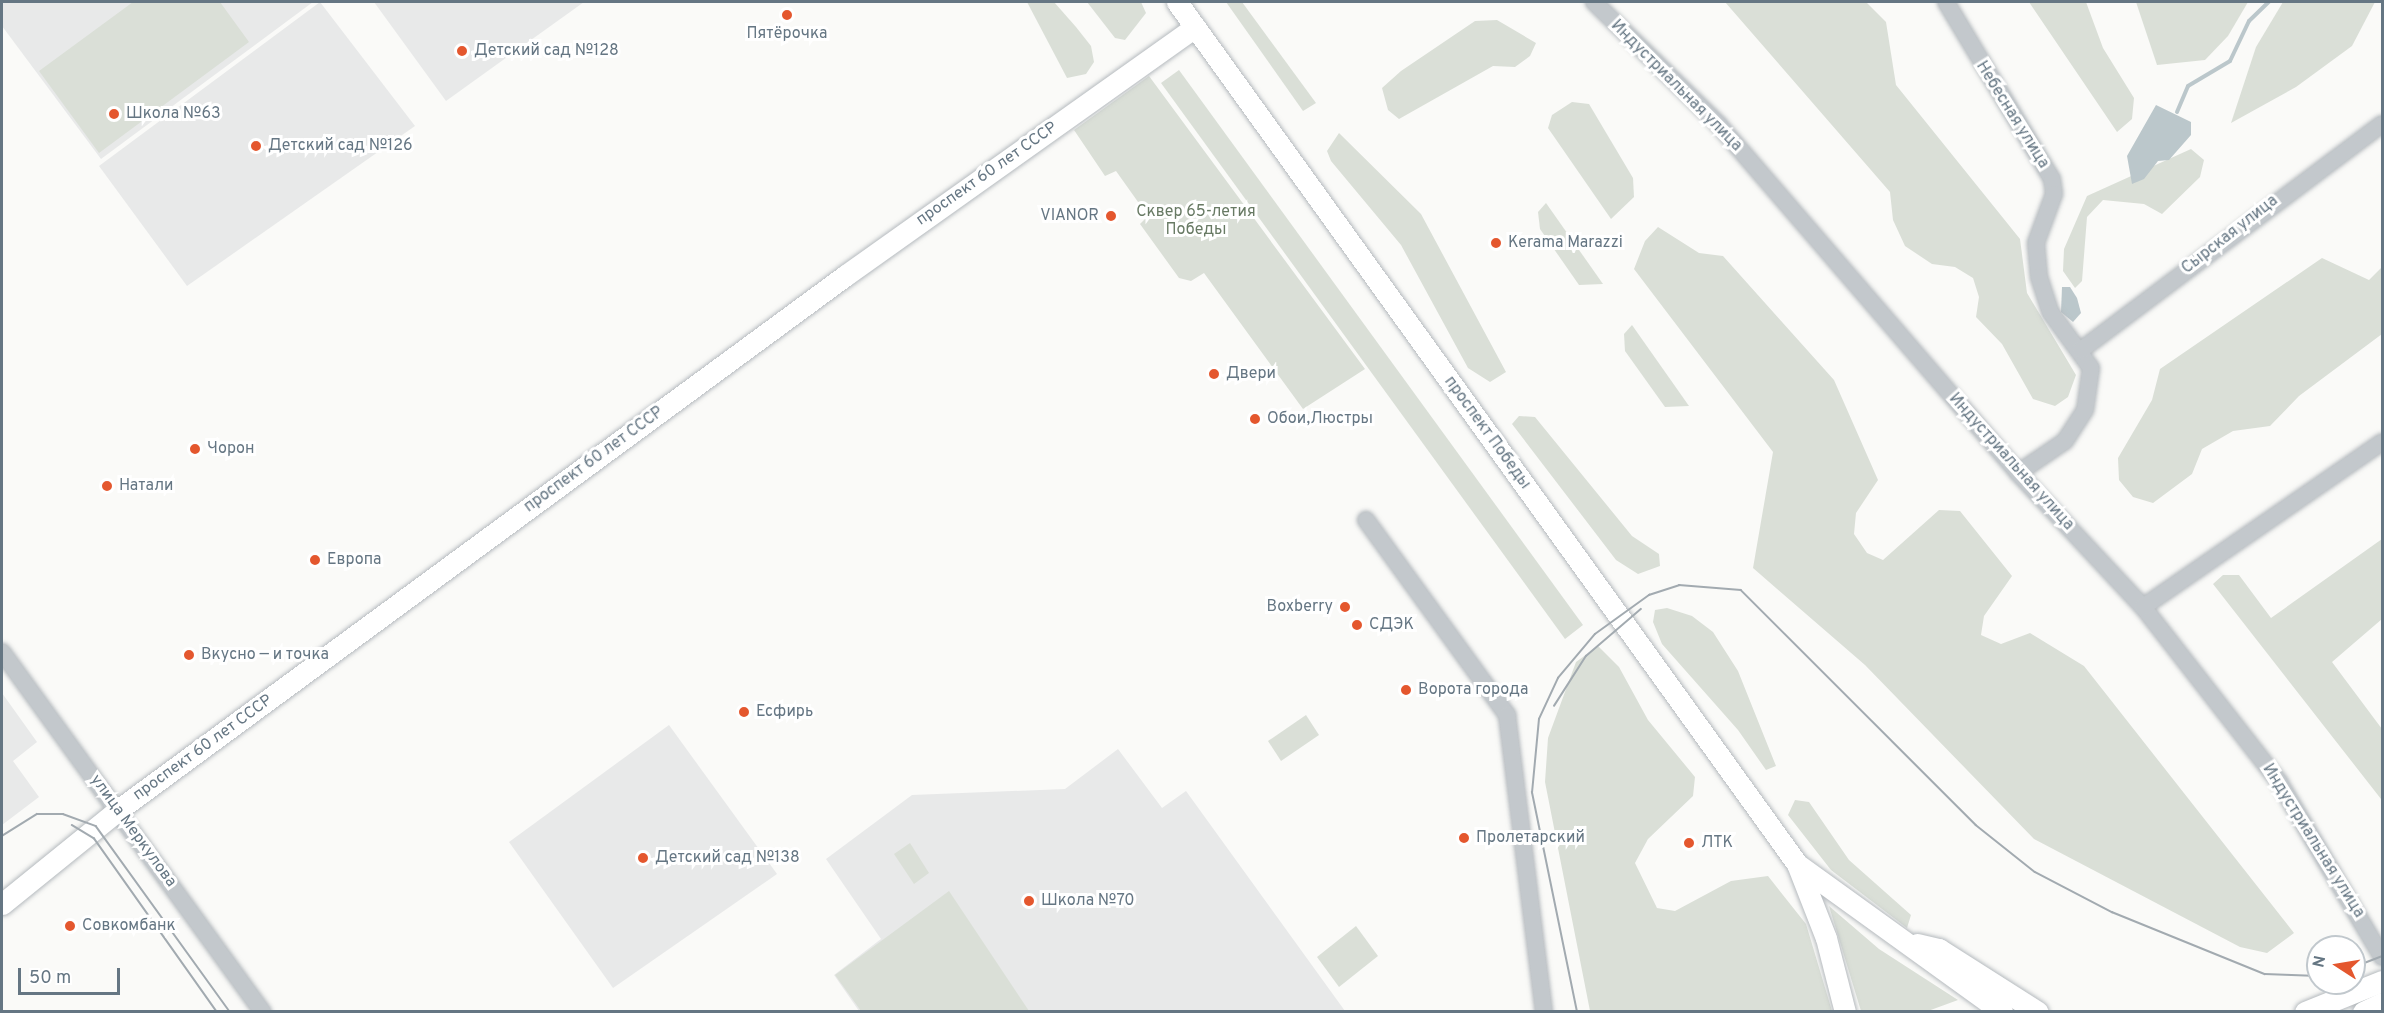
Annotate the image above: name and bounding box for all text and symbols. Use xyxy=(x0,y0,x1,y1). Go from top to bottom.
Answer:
marker: Пятёрочка xyxy=(780,8,794,22)
street label: Индустриальная улица xyxy=(1606,16,1746,156)
place label: Пятёрочка xyxy=(747,24,827,44)
place label: Детский сад №128 xyxy=(474,41,619,61)
marker: Детский сад №128 xyxy=(455,44,469,58)
street label: Небесная улица xyxy=(1971,58,2053,172)
place label: Школа №63 xyxy=(126,104,221,124)
marker: Школа №63 xyxy=(107,107,121,121)
street label: проспект 60 лет СССР xyxy=(913,118,1061,230)
place label: Детский сад №126 xyxy=(268,136,413,156)
marker: Детский сад №126 xyxy=(249,139,263,153)
street label: Сырская улица xyxy=(2178,192,2282,278)
park label: Сквер 65-летия Победы xyxy=(1136,202,1256,240)
place label: VIANOR xyxy=(1040,206,1099,226)
marker: VIANOR xyxy=(1104,209,1118,223)
place label: Kerama Marazzi xyxy=(1508,233,1623,253)
marker: Kerama Marazzi xyxy=(1489,236,1503,250)
place label: Двери xyxy=(1226,364,1276,384)
marker: Двери xyxy=(1207,367,1221,381)
street label: проспект Победы xyxy=(1440,373,1534,493)
street label: Индустриальная улица xyxy=(1944,390,2078,534)
street label: проспект 60 лет СССР xyxy=(521,403,667,517)
place label: Обои,Люстры xyxy=(1267,409,1373,429)
marker: Обои,Люстры xyxy=(1248,412,1262,426)
place label: Чорон xyxy=(207,439,255,459)
marker: Чорон xyxy=(188,442,202,456)
place label: Натали xyxy=(119,476,173,496)
marker: Натали xyxy=(100,479,114,493)
place label: Европа xyxy=(327,550,381,570)
marker: Европа xyxy=(308,553,322,567)
place label: Boxberry xyxy=(1267,597,1333,617)
marker: Boxberry xyxy=(1338,600,1352,614)
place label: СДЭК xyxy=(1369,615,1414,635)
marker: СДЭК xyxy=(1350,618,1364,632)
place label: Вкусно — и точка xyxy=(201,645,329,665)
marker: Вкусно — и точка xyxy=(182,648,196,662)
place label: Ворота города xyxy=(1418,680,1528,700)
marker: Ворота города xyxy=(1399,683,1413,697)
street label: проспект 60 лет СССР xyxy=(130,691,276,805)
place label: Есфирь xyxy=(756,702,813,722)
marker: Есфирь xyxy=(737,705,751,719)
street label: Индустриальная улица xyxy=(2258,761,2368,921)
street label: улица Меркулова xyxy=(86,771,180,891)
place label: Пролетарский xyxy=(1476,828,1585,848)
marker: Пролетарский xyxy=(1457,831,1471,845)
place label: ЛТК xyxy=(1701,833,1733,853)
marker: ЛТК xyxy=(1682,836,1696,850)
place label: Детский сад №138 xyxy=(655,848,800,868)
marker: Детский сад №138 xyxy=(636,851,650,865)
place label: Школа №70 xyxy=(1041,891,1135,911)
marker: Школа №70 xyxy=(1022,894,1036,908)
place label: Совкомбанк xyxy=(82,916,176,936)
marker: Совкомбанк xyxy=(63,919,77,933)
north arrow xyxy=(2306,935,2366,995)
text: N xyxy=(2309,954,2331,969)
scale bar xyxy=(21,956,123,994)
text: 50 m xyxy=(29,967,71,990)

